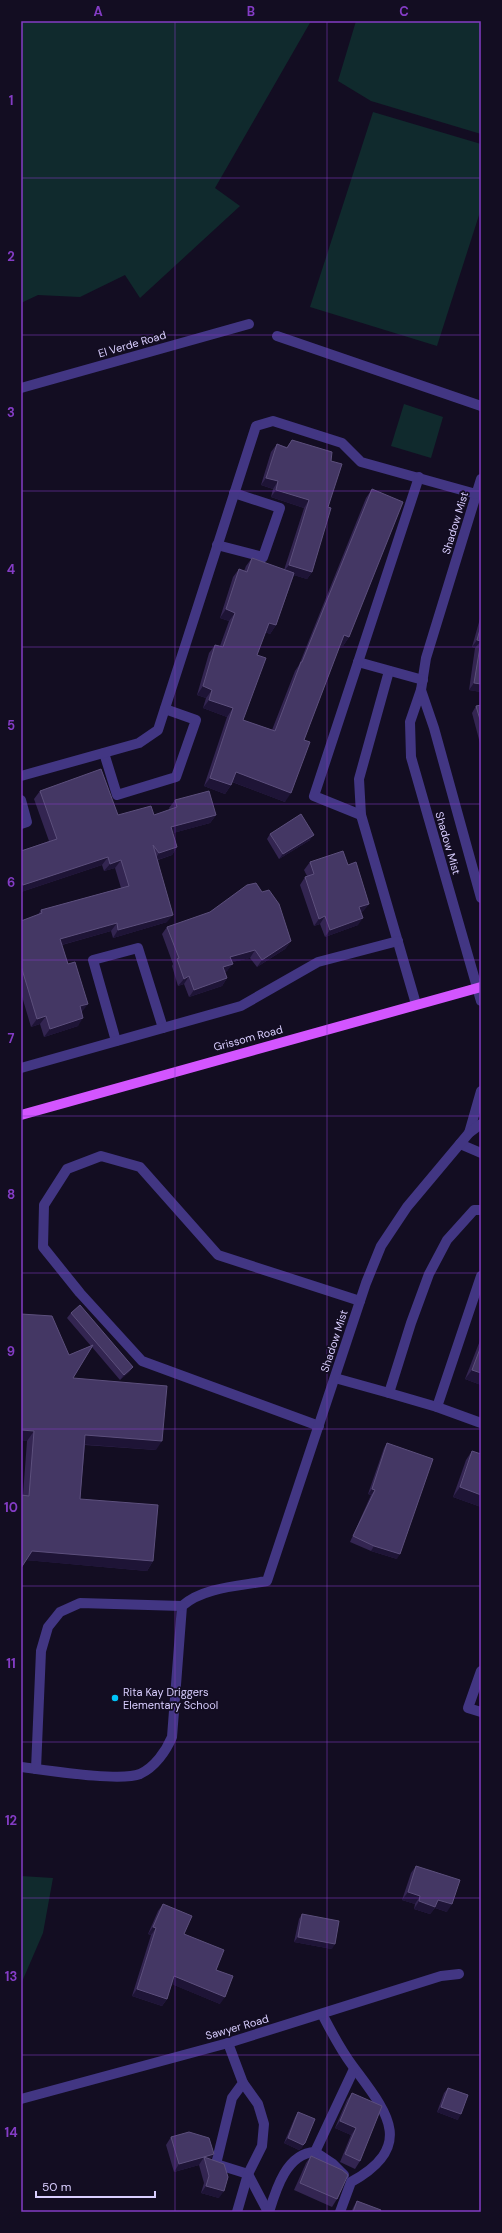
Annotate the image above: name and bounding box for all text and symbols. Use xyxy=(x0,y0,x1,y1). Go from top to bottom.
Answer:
text: A xyxy=(93,3,103,20)
text: B xyxy=(247,3,255,20)
text: C xyxy=(399,3,409,20)
text: 1 xyxy=(9,92,13,109)
text: 2 xyxy=(7,248,15,265)
street label: El Verde Road xyxy=(96,328,168,360)
text: 3 xyxy=(7,404,15,421)
street label: Shadow Mist xyxy=(439,490,471,556)
text: 4 xyxy=(7,561,15,578)
text: 5 xyxy=(7,717,15,734)
street label: Shadow Mist xyxy=(432,810,464,876)
text: 6 xyxy=(7,874,15,891)
street label: Grissom Road xyxy=(212,1022,284,1054)
text: 7 xyxy=(8,1030,15,1047)
text: 8 xyxy=(7,1186,15,1203)
street label: Shadow Mist xyxy=(317,1308,351,1374)
text: 9 xyxy=(7,1343,15,1360)
text: 10 xyxy=(4,1499,18,1516)
text: 11 xyxy=(6,1655,16,1672)
place label: Rita Kay Driggers Elementary School xyxy=(123,1685,218,1712)
marker: Rita Kay Driggers Elementary School xyxy=(110,1693,120,1703)
text: 12 xyxy=(5,1812,17,1829)
text: 13 xyxy=(5,1968,17,1985)
street label: Sawyer Road xyxy=(204,2011,270,2043)
text: 14 xyxy=(4,2124,18,2141)
scale bar xyxy=(36,2173,155,2199)
text: 50 m xyxy=(42,2179,71,2195)

